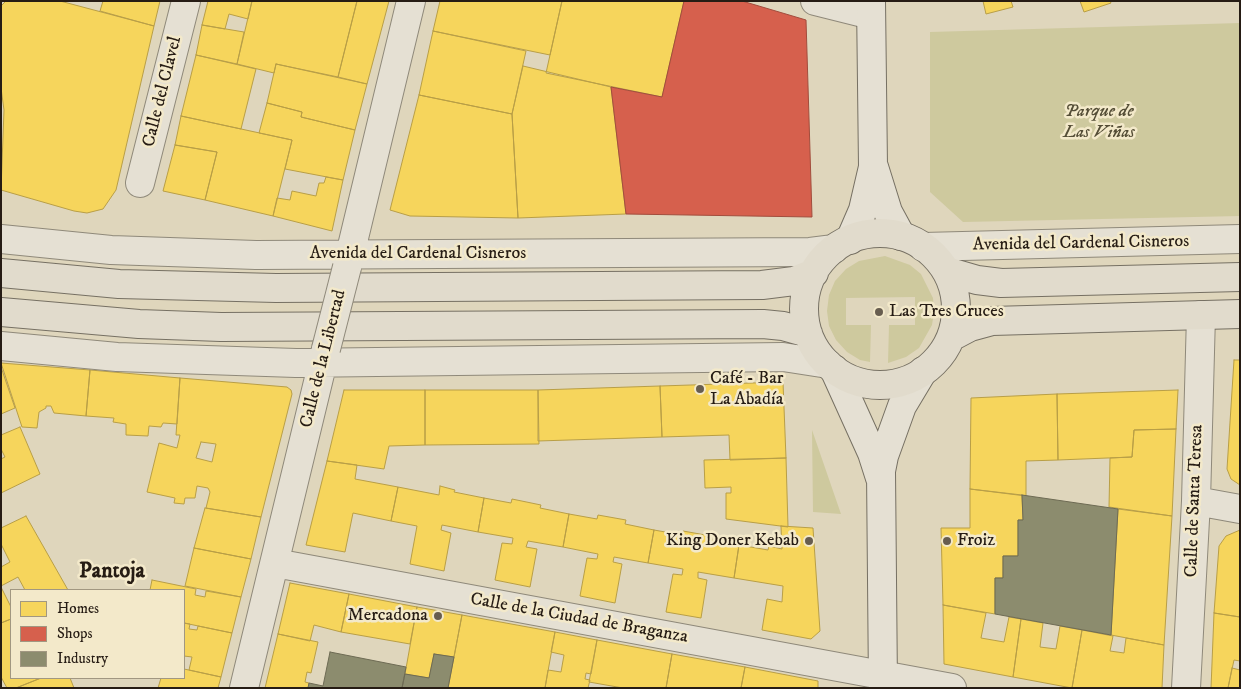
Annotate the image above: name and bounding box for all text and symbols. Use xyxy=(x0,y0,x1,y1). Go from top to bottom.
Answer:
street label: Calle del Clavel xyxy=(139,35,187,149)
park label: Parque de Las Viñas xyxy=(1063,101,1135,144)
street label: Avenida del Cardenal Cisneros xyxy=(973,231,1189,257)
street label: Avenida del Cardenal Cisneros xyxy=(310,243,526,265)
street label: Calle de la Libertad xyxy=(296,288,352,430)
place label: Las Tres Cruces xyxy=(889,301,1004,323)
marker: Las Tres Cruces xyxy=(873,306,885,318)
place label: Café - Bar La Abadía xyxy=(710,368,783,410)
marker: Café - Bar La Abadía xyxy=(694,383,706,395)
street label: Calle de Santa Teresa xyxy=(1182,424,1208,578)
place label: King Doner Kebab xyxy=(666,530,799,552)
place label: Froiz xyxy=(957,530,995,552)
marker: King Doner Kebab xyxy=(803,535,815,547)
marker: Froiz xyxy=(941,535,953,547)
district label: Pantoja xyxy=(79,559,145,585)
legend xyxy=(10,589,185,679)
street label: Calle de la Ciudad de Braganza xyxy=(468,589,690,649)
text: Homes xyxy=(57,599,99,618)
place label: Mercadona xyxy=(348,605,428,627)
marker: Mercadona xyxy=(432,610,444,622)
text: Shops xyxy=(57,624,93,643)
text: Industry xyxy=(57,649,108,668)

